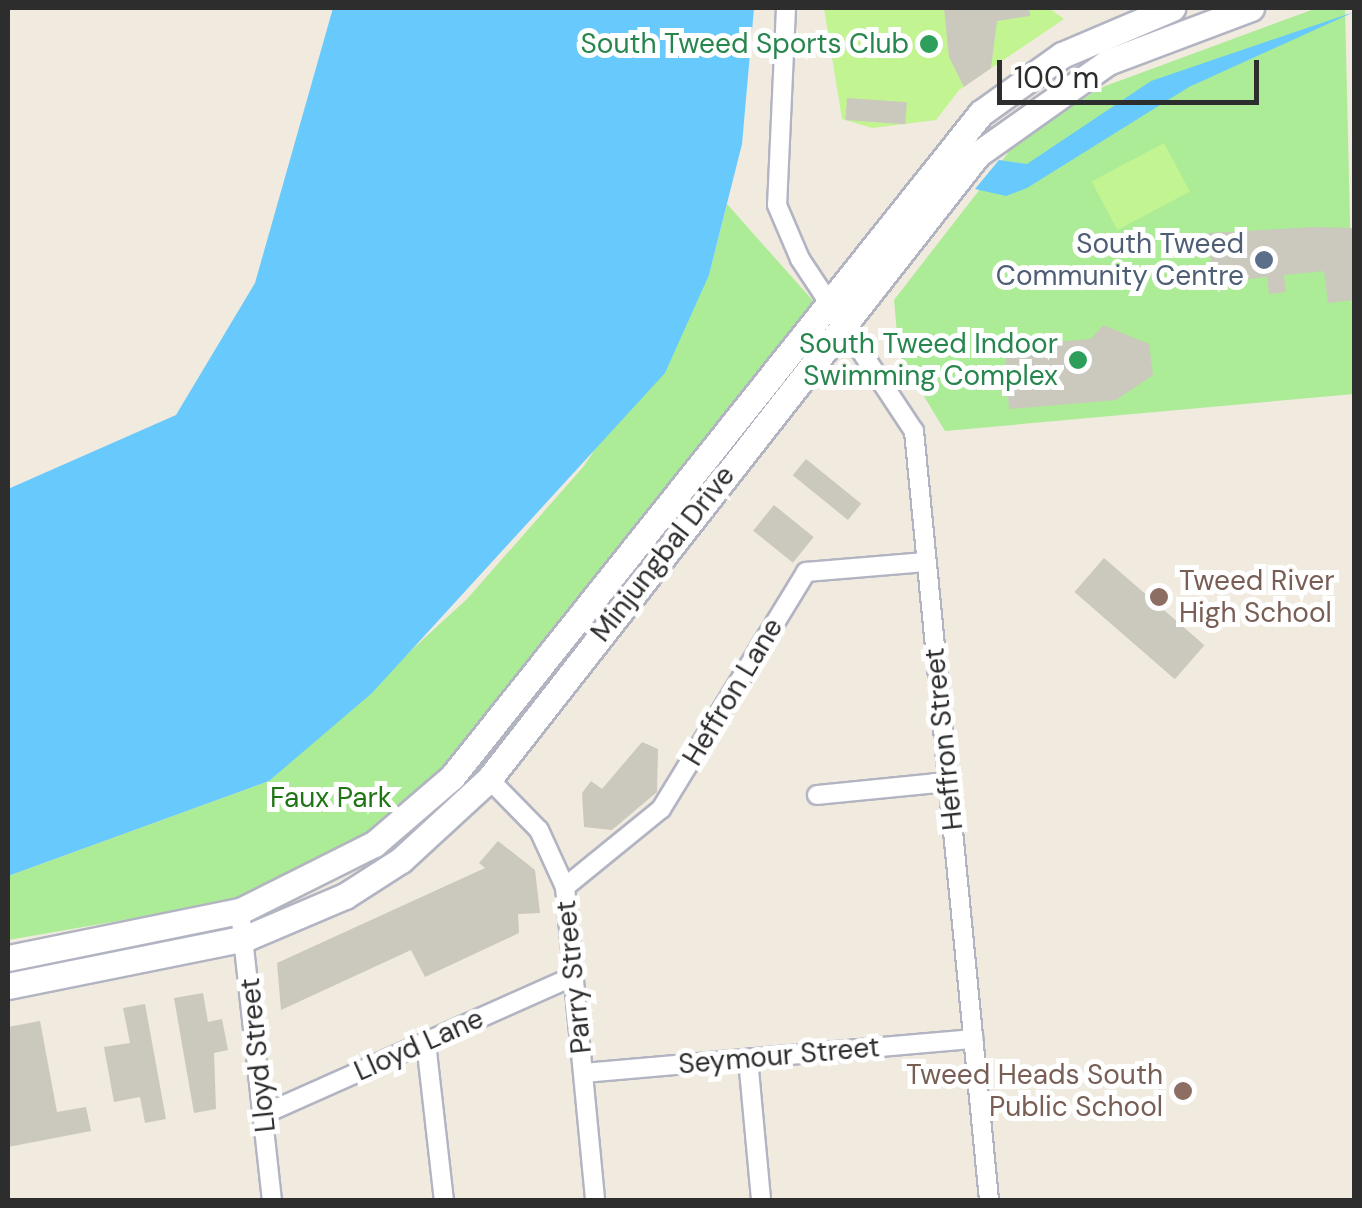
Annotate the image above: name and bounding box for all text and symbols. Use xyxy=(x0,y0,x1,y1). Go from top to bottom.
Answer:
place label: South Tweed Sports Club xyxy=(581,27,909,61)
marker: South Tweed Sports Club xyxy=(918,33,940,55)
scale bar xyxy=(1002,40,1264,102)
text: 100 m xyxy=(1014,58,1099,97)
place label: South Tweed Community Centre xyxy=(996,227,1244,293)
marker: South Tweed Community Centre xyxy=(1253,249,1275,271)
place label: South Tweed Indoor Swimming Complex xyxy=(799,327,1058,393)
marker: South Tweed Indoor Swimming Complex xyxy=(1067,349,1089,371)
street label: Minjungbal Drive xyxy=(584,459,742,649)
place label: Tweed River High School xyxy=(1179,564,1335,630)
marker: Tweed River High School xyxy=(1148,586,1170,608)
street label: Heffron Lane xyxy=(676,612,790,772)
street label: Heffron Street xyxy=(918,646,970,832)
park label: Faux Park xyxy=(270,781,392,815)
street label: Parry Street xyxy=(549,899,599,1055)
street label: Lloyd Street xyxy=(233,976,283,1134)
street label: Lloyd Lane xyxy=(349,1002,489,1088)
street label: Seymour Street xyxy=(677,1030,881,1082)
place label: Tweed Heads South Public School xyxy=(906,1058,1163,1124)
marker: Tweed Heads South Public School xyxy=(1172,1080,1194,1102)

